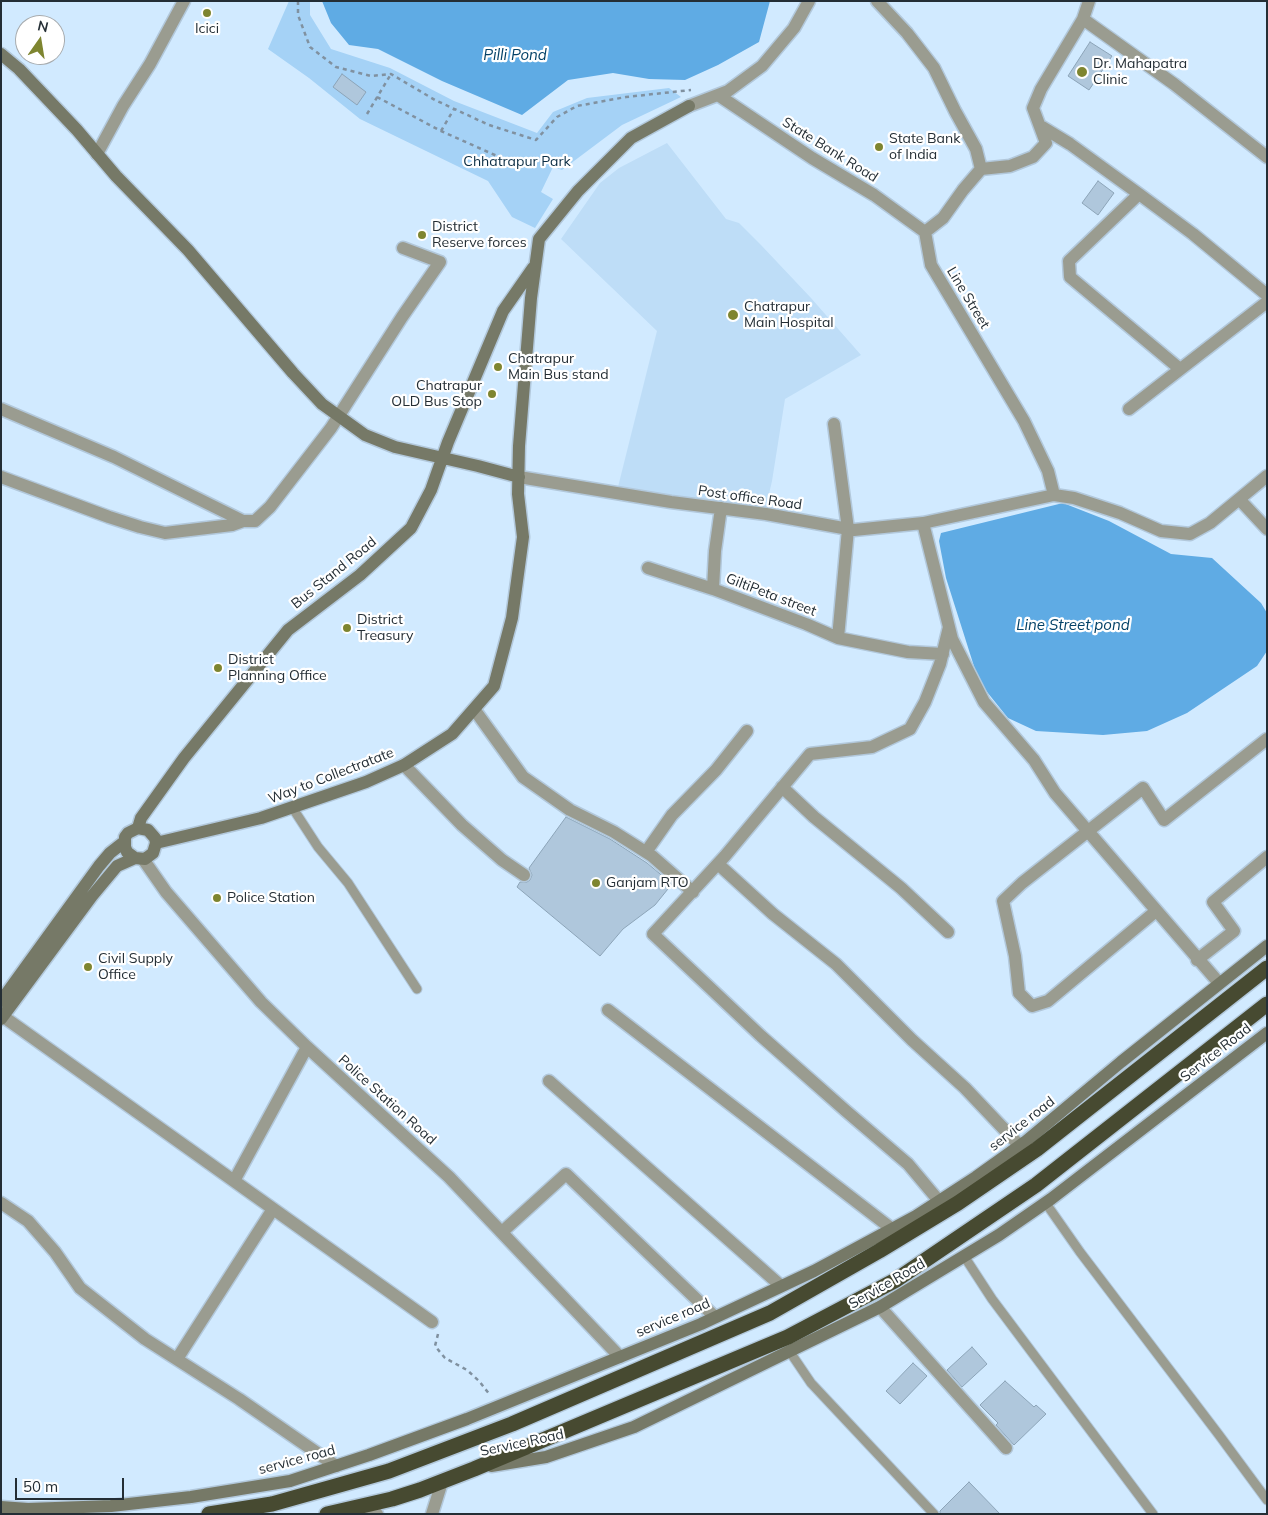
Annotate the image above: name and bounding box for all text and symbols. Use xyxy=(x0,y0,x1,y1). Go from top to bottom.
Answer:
marker: Icici xyxy=(201,7,213,19)
north arrow xyxy=(15,15,65,65)
text: N xyxy=(36,16,50,36)
place label: Icici xyxy=(195,21,219,37)
water label: Pilli Pond xyxy=(483,46,547,64)
place label: Dr. Mahapatra Clinic xyxy=(1093,56,1187,88)
marker: Dr. Mahapatra Clinic xyxy=(1075,65,1089,79)
street label: State Bank Road xyxy=(779,114,881,186)
place label: State Bank of India xyxy=(889,131,960,164)
marker: State Bank of India xyxy=(873,141,885,153)
park label: Chhatrapur Park xyxy=(463,154,571,170)
place label: District Reserve forces xyxy=(432,219,527,252)
marker: District Reserve forces xyxy=(416,229,428,241)
street label: Line Street xyxy=(943,264,993,332)
place label: Chatrapur Main Hospital xyxy=(744,299,834,332)
marker: Chatrapur Main Hospital xyxy=(726,308,740,322)
place label: Chatrapur Main Bus stand xyxy=(508,351,609,384)
marker: Chatrapur Main Bus stand xyxy=(492,361,504,373)
place label: Chatrapur OLD Bus Stop xyxy=(391,378,482,411)
marker: Chatrapur OLD Bus Stop xyxy=(486,388,498,400)
street label: Post office Road xyxy=(697,482,803,514)
street label: Bus Stand Road xyxy=(288,534,380,612)
street label: GiltiPeta street xyxy=(723,570,819,620)
place label: District Treasury xyxy=(357,612,413,644)
water label: Line Street pond xyxy=(1016,616,1130,634)
marker: District Treasury xyxy=(341,622,353,634)
place label: District Planning Office xyxy=(228,652,327,684)
marker: District Planning Office xyxy=(212,662,224,674)
street label: Way to Collectratate xyxy=(266,744,396,808)
place label: Ganjam RTO xyxy=(606,875,689,891)
marker: Ganjam RTO xyxy=(590,877,602,889)
place label: Police Station xyxy=(227,890,315,906)
marker: Police Station xyxy=(211,892,223,904)
place label: Civil Supply Office xyxy=(98,951,173,984)
marker: Civil Supply Office xyxy=(82,961,94,973)
street label: Service Road xyxy=(1177,1020,1255,1086)
street label: Police Station Road xyxy=(335,1052,439,1148)
street label: service road xyxy=(986,1093,1058,1155)
street label: Service Road xyxy=(846,1255,928,1313)
street label: service road xyxy=(634,1295,712,1341)
street label: Service Road xyxy=(479,1426,565,1460)
street label: service road xyxy=(257,1442,337,1478)
scale bar xyxy=(18,1468,126,1500)
text: 50 m xyxy=(23,1477,58,1496)

